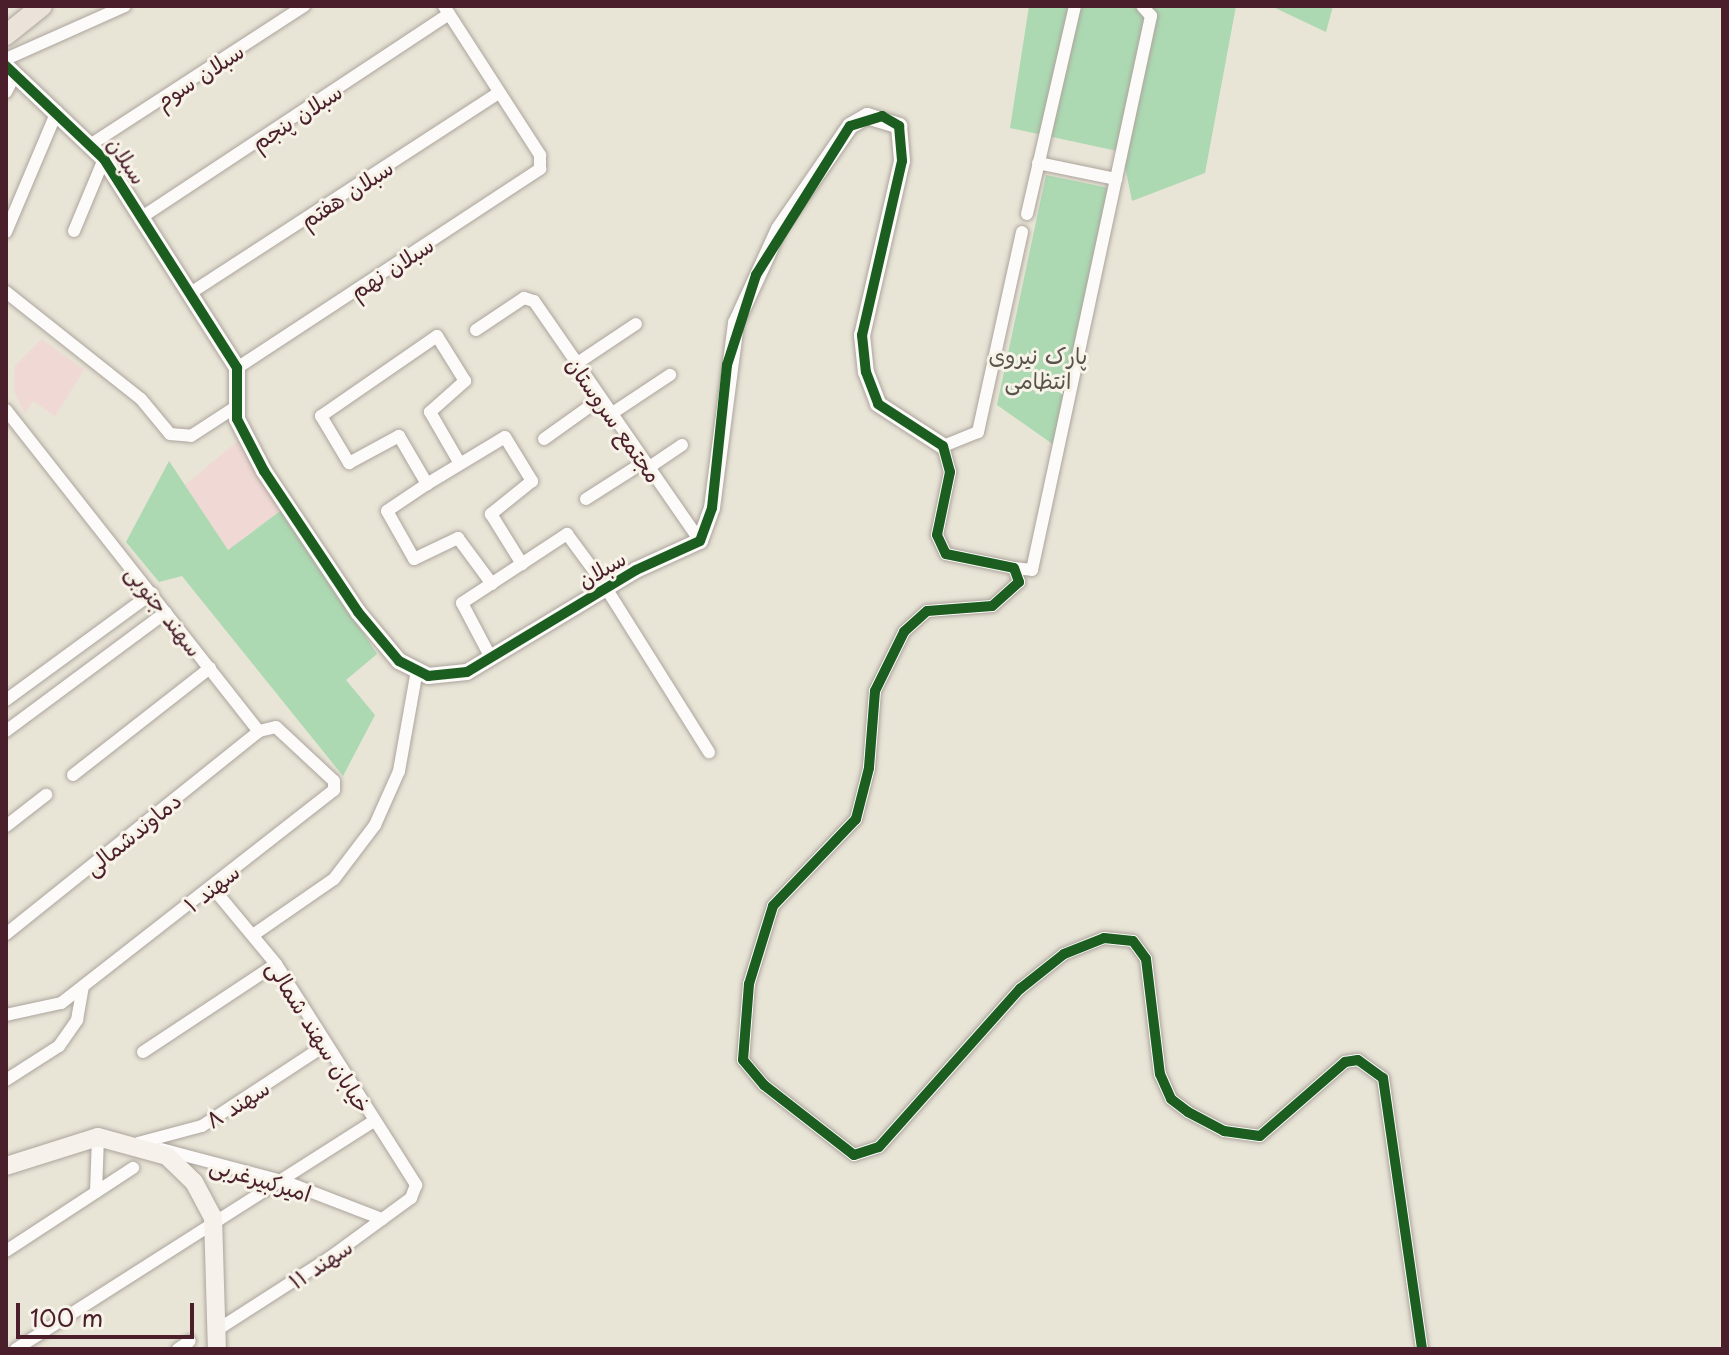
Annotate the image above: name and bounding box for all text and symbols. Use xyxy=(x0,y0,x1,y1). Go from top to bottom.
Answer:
street label: سبلان سوم xyxy=(150,37,248,113)
street label: سبلان پنجم xyxy=(246,77,346,155)
street label: سبلان xyxy=(103,131,153,189)
street label: سبلان هفتم xyxy=(295,153,397,233)
street label: سبلان نهم xyxy=(344,230,438,304)
park label: پارک نیروی انتظامی xyxy=(989,341,1087,392)
street label: مجتمع سروستان xyxy=(562,351,668,487)
street label: سبلان xyxy=(572,544,630,592)
street label: سهند جنوبی xyxy=(121,559,209,661)
street label: دماوندشمالی xyxy=(78,786,186,880)
street label: سهند ۱ xyxy=(178,857,244,917)
street label: خیابان سهند شمالی xyxy=(263,955,377,1117)
street label: سهند ۸ xyxy=(200,1073,274,1133)
street label: امیرکبیرغربی xyxy=(207,1150,315,1206)
street label: سهند ۱۱ xyxy=(283,1232,357,1294)
scale bar xyxy=(20,1287,198,1337)
text: 100 m xyxy=(30,1299,103,1335)

